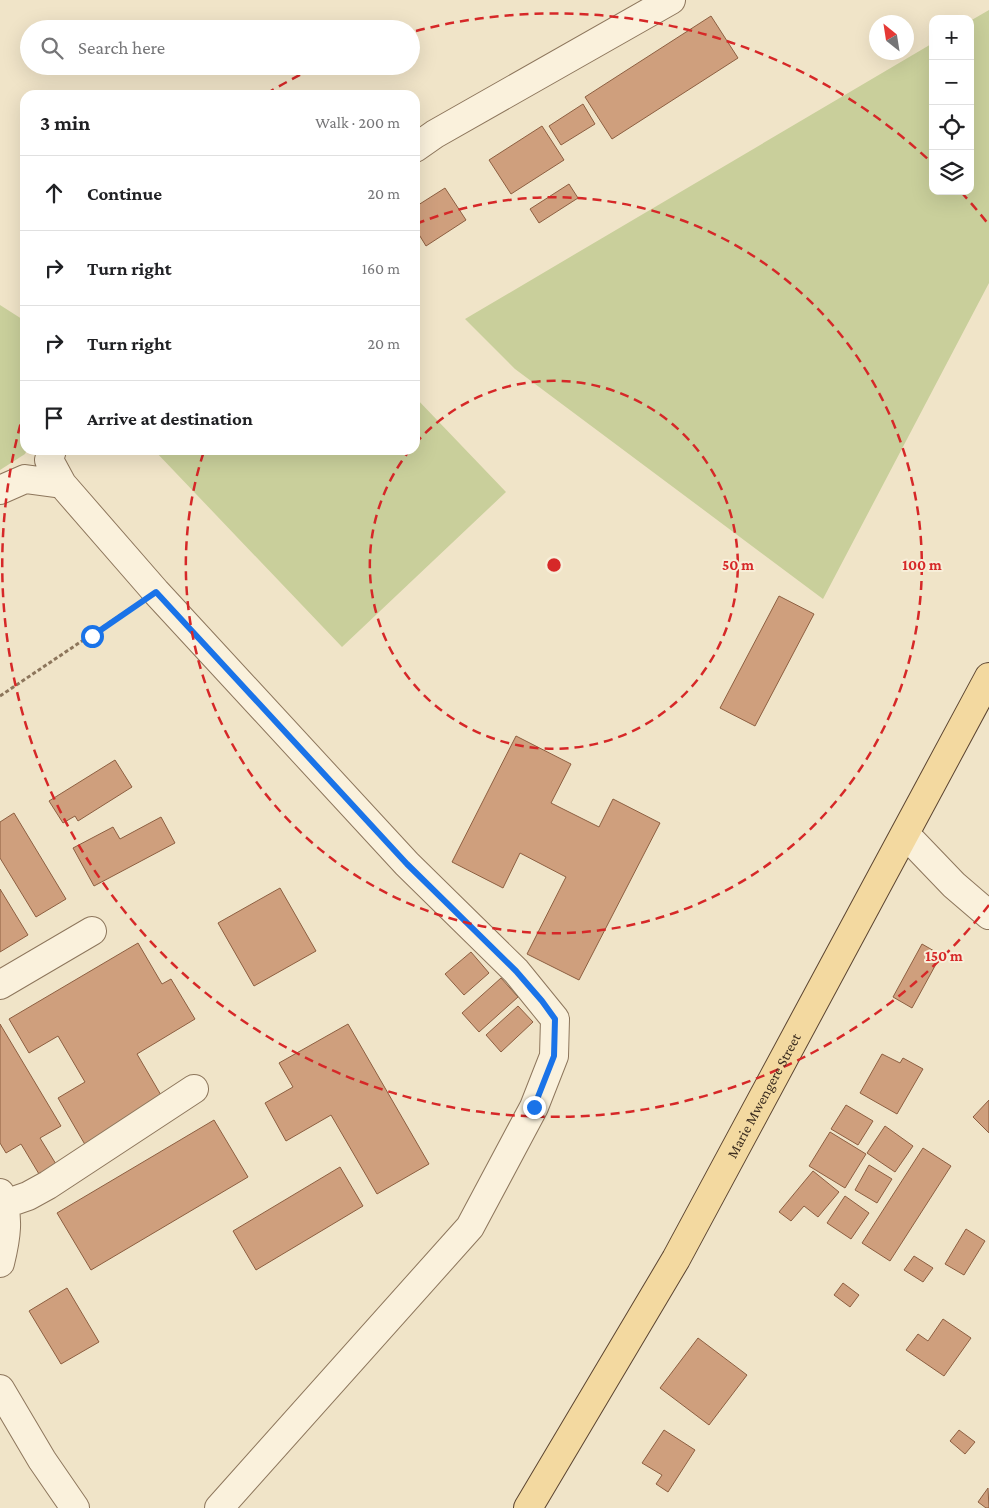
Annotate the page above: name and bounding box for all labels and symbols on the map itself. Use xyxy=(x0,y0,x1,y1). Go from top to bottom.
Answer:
north arrow xyxy=(869,15,914,60)
centre of rings xyxy=(545,556,563,574)
text: 50 m xyxy=(722,557,754,573)
text: 100 m xyxy=(902,557,942,573)
route start xyxy=(81,625,104,648)
text: 150 m xyxy=(925,948,963,964)
street label: Marie Mwengere Street xyxy=(724,1030,804,1161)
route end xyxy=(523,1096,546,1119)

